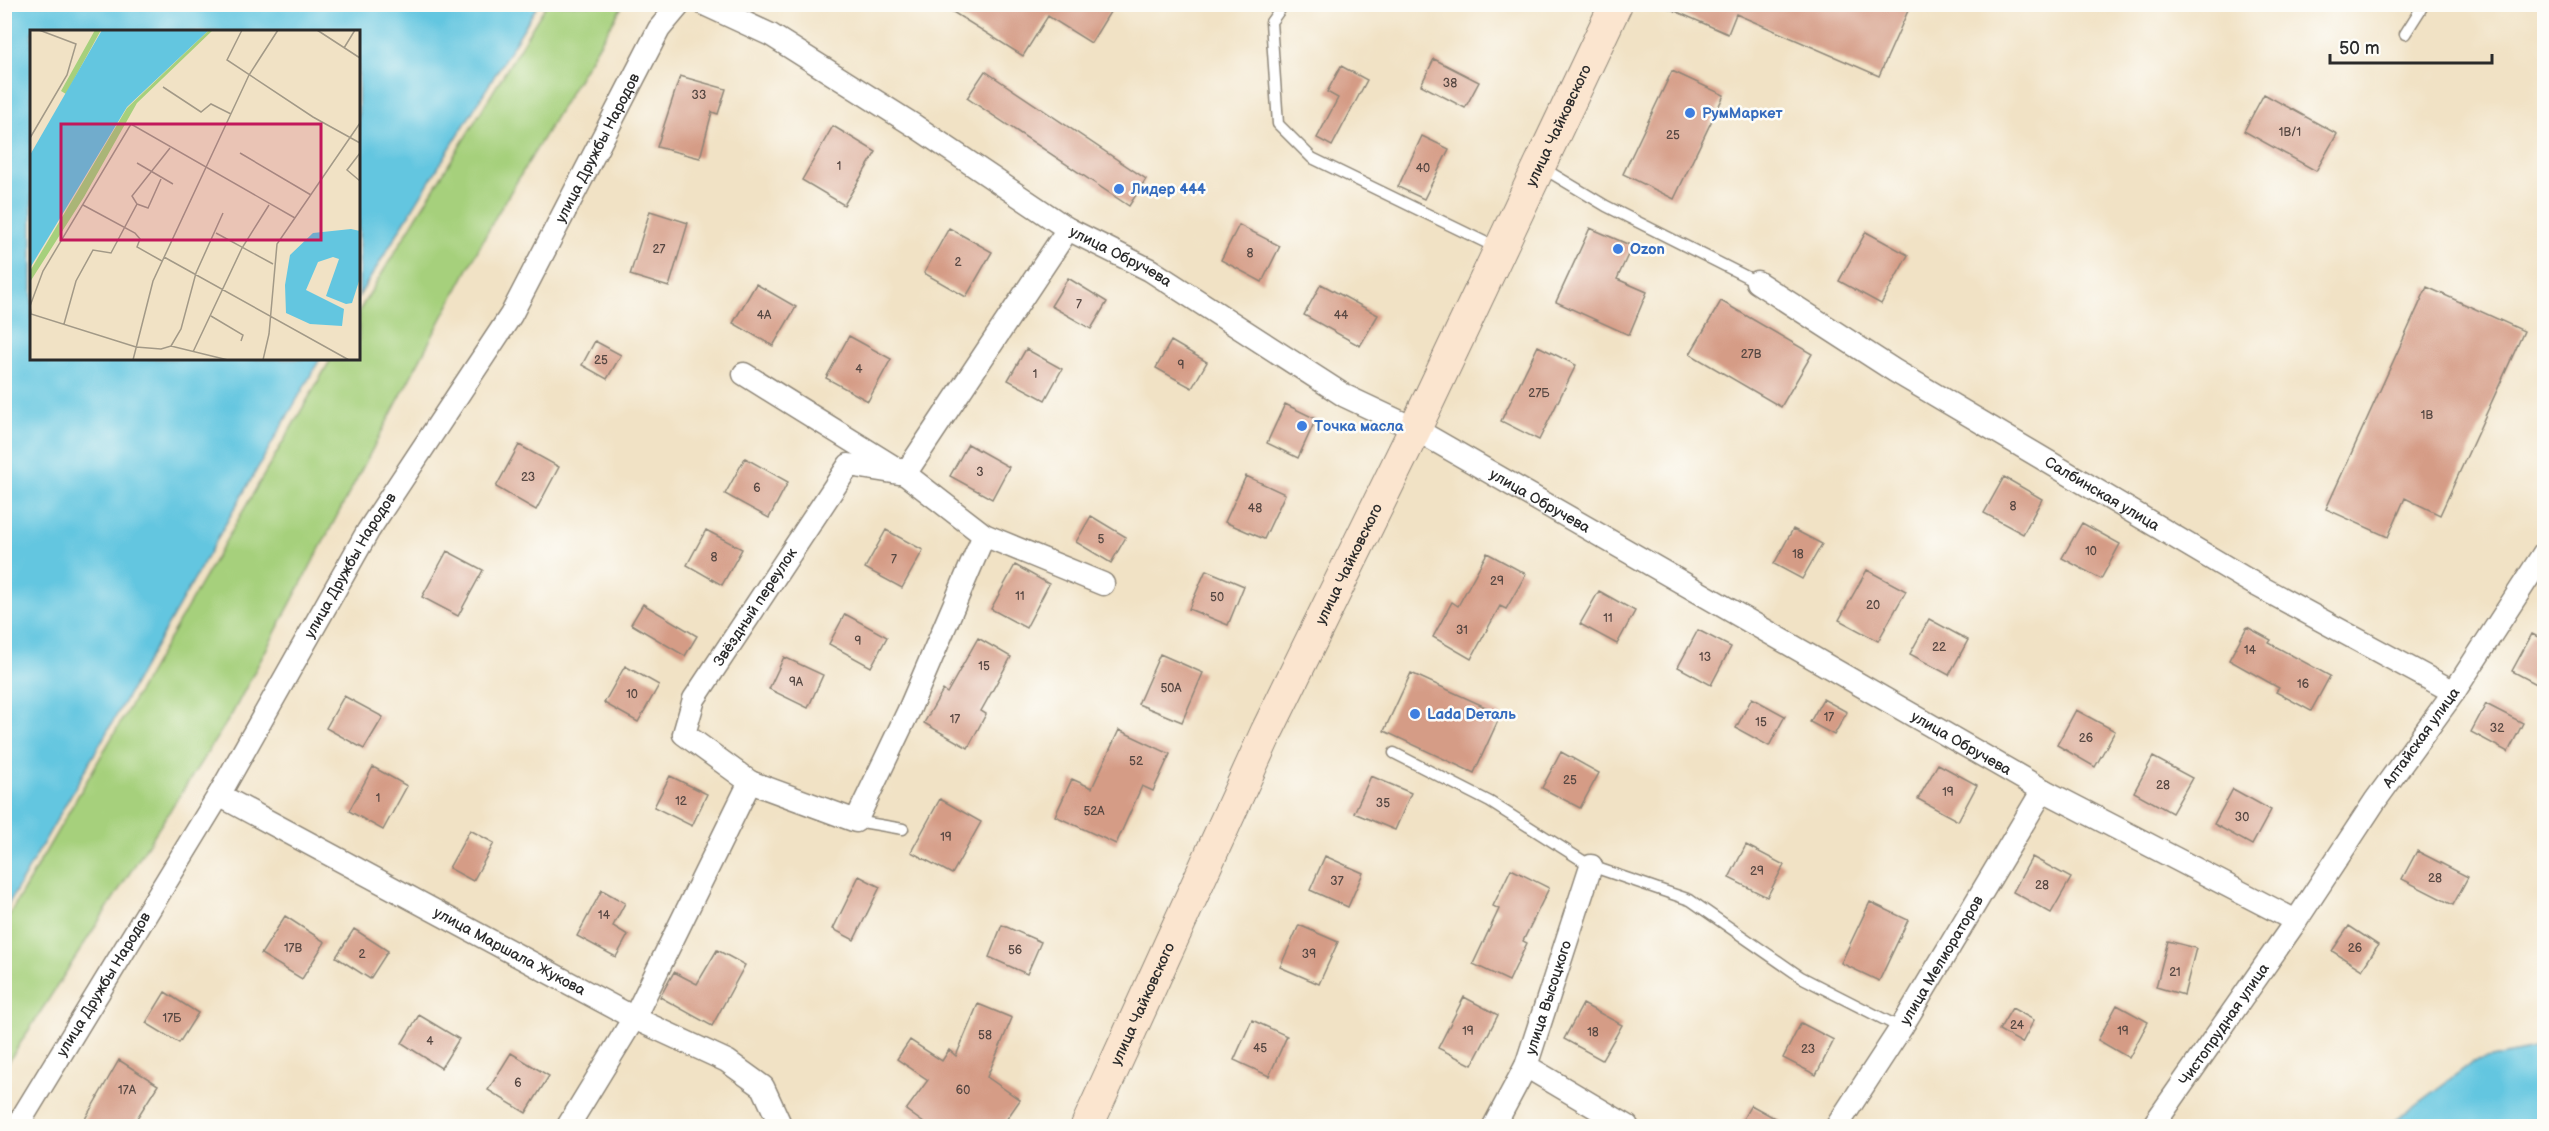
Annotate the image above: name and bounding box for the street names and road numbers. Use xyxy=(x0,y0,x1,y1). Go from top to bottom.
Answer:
street label: улица Чайковского xyxy=(1522,62,1596,190)
street label: улица Дружбы Народов xyxy=(551,70,644,226)
street label: улица Обручева xyxy=(1066,222,1175,292)
street label: Салбинская улица xyxy=(2041,453,2163,536)
street label: улица Обручева xyxy=(1486,465,1594,538)
street label: улица Дружбы Народов xyxy=(300,489,401,642)
street label: улица Чайковского xyxy=(1312,500,1387,628)
street label: Звёздный переулок xyxy=(709,544,802,670)
street label: Алтайская улица xyxy=(2378,684,2464,793)
street label: улица Обручева xyxy=(1907,707,2015,780)
street label: улица Мелиораторов xyxy=(1896,892,1988,1029)
street label: улица Маршала Жукова xyxy=(430,903,589,1000)
street label: улица Дружбы Народов xyxy=(53,909,155,1060)
street label: улица Высоцкого xyxy=(1521,938,1576,1057)
street label: улица Чайковского xyxy=(1107,940,1179,1069)
street label: Чистопрудная улица xyxy=(2175,960,2274,1089)

